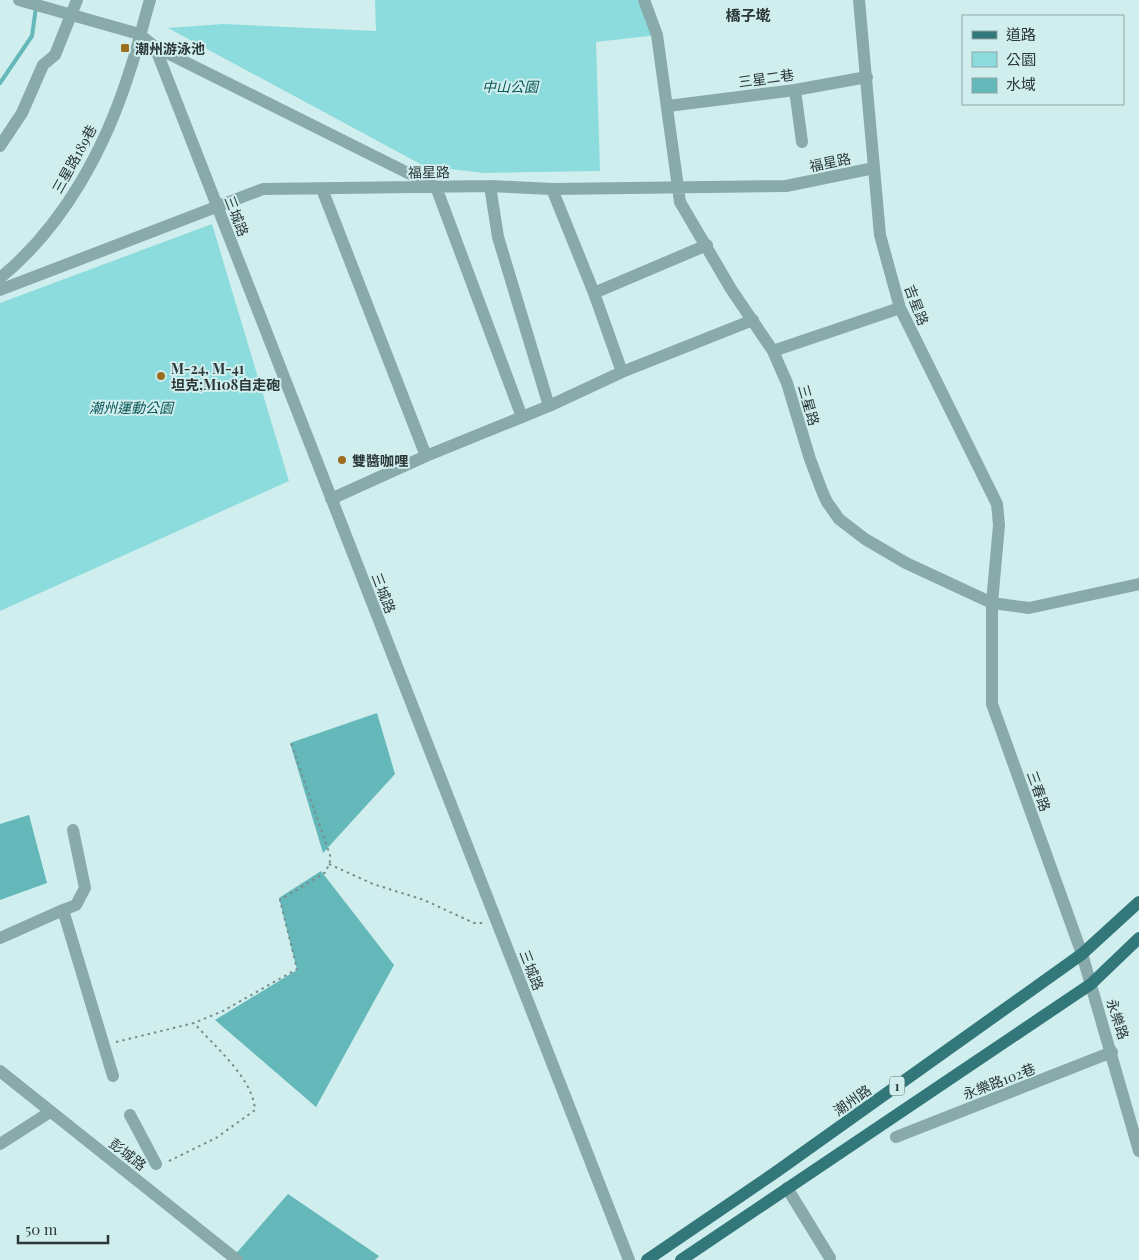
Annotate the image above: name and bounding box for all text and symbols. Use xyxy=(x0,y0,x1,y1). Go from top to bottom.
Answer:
district label: 橋子墘 xyxy=(725,5,771,25)
legend xyxy=(962,15,1124,105)
text: 道路 xyxy=(1006,24,1036,44)
place label: 潮州游泳池 xyxy=(135,39,205,58)
marker: 潮州游泳池 xyxy=(119,42,131,54)
text: 公園 xyxy=(1006,49,1036,69)
street label: 三星二巷 xyxy=(737,65,795,91)
text: 水域 xyxy=(1006,74,1036,94)
park label: 中山公園 xyxy=(482,77,540,96)
street label: 三星路189巷 xyxy=(47,121,101,197)
street label: 福星路 xyxy=(807,148,853,176)
street label: 福星路 xyxy=(408,162,450,182)
street label: 三城路 xyxy=(221,193,253,239)
street label: 吉星路 xyxy=(901,282,933,328)
place label: M-24, M-41 坦克;M108自走砲 xyxy=(171,359,280,394)
marker: M-24, M-41 坦克;M108自走砲 xyxy=(155,370,167,382)
street label: 三星路 xyxy=(794,382,824,428)
park label: 潮州運動公園 xyxy=(89,398,175,417)
place label: 雙醬咖哩 xyxy=(352,451,409,470)
marker: 雙醬咖哩 xyxy=(336,454,348,466)
street label: 三城路 xyxy=(368,570,400,616)
street label: 三春路 xyxy=(1023,768,1055,814)
street label: 三城路 xyxy=(516,947,548,993)
street label: 永樂路 xyxy=(1102,996,1134,1042)
street label: 永樂路102巷 xyxy=(960,1058,1038,1104)
road number: 1 xyxy=(890,1076,904,1096)
street label: 潮州路 xyxy=(829,1080,875,1120)
street label: 彭城路 xyxy=(106,1134,150,1174)
scale bar xyxy=(18,1212,108,1244)
text: 50 m xyxy=(25,1219,58,1239)

